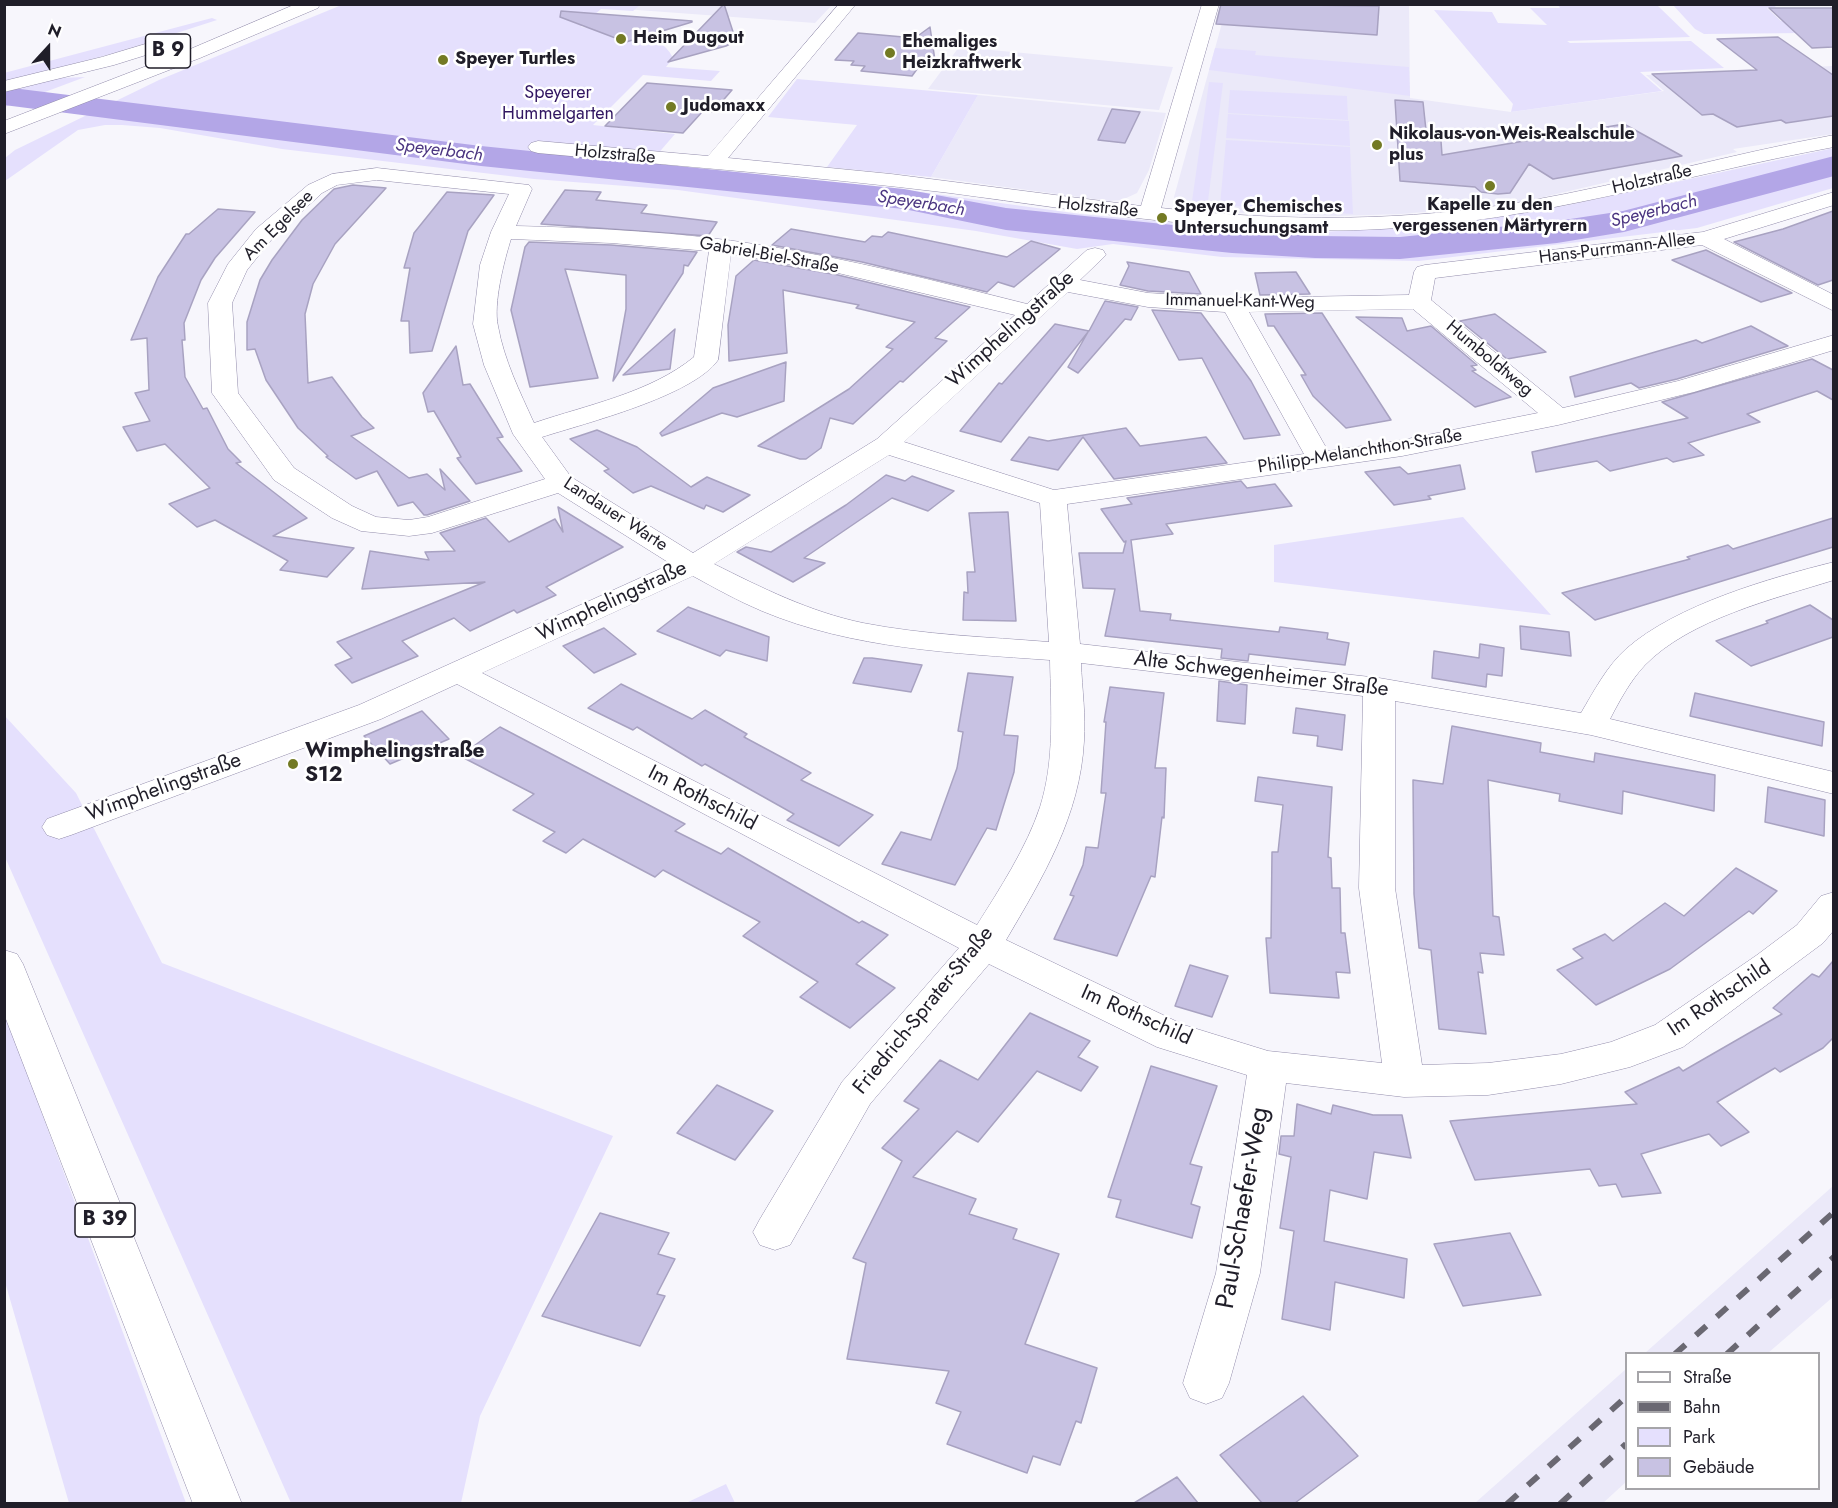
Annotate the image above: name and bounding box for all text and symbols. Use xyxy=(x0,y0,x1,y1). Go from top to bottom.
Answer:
north arrow xyxy=(18,18,78,78)
text: N xyxy=(45,18,65,44)
place label: Heim Dugout xyxy=(633,28,744,50)
marker: Heim Dugout xyxy=(614,32,628,46)
place label: Ehemaliges Heizkraftwerk xyxy=(902,32,1022,74)
road number: B 9 xyxy=(146,34,190,68)
marker: Ehemaliges Heizkraftwerk xyxy=(883,46,897,60)
place label: Speyer Turtles xyxy=(455,49,575,71)
marker: Speyer Turtles xyxy=(436,53,450,67)
park label: Speyerer Hummelgarten xyxy=(502,83,614,125)
place label: Judomaxx xyxy=(683,96,765,118)
marker: Judomaxx xyxy=(664,100,678,114)
place label: Nikolaus-von-Weis-Realschule plus xyxy=(1389,124,1635,166)
water label: Speyerbach xyxy=(394,135,484,167)
marker: Nikolaus-von-Weis-Realschule plus xyxy=(1370,138,1384,152)
street label: Holzstraße xyxy=(574,141,656,169)
street label: Holzstraße xyxy=(1610,160,1694,200)
marker: Kapelle zu den vergessenen Märtyrern xyxy=(1483,179,1497,193)
street label: Am Egelsee xyxy=(239,186,319,266)
water label: Speyerbach xyxy=(876,186,966,222)
water label: Speyerbach xyxy=(1609,191,1699,233)
street label: Holzstraße xyxy=(1057,193,1139,223)
place label: Kapelle zu den vergessenen Märtyrern xyxy=(1393,195,1587,238)
place label: Speyer, Chemisches Untersuchungsamt xyxy=(1174,197,1342,240)
marker: Speyer, Chemisches Untersuchungsamt xyxy=(1155,211,1169,225)
street label: Hans-Purrmann-Allee xyxy=(1538,229,1696,269)
street label: Gabriel-Biel-Straße xyxy=(698,233,840,279)
street label: Wimphelingstraße xyxy=(942,266,1080,394)
street label: Immanuel-Kant-Weg xyxy=(1165,290,1315,314)
street label: Humboldtweg xyxy=(1441,316,1537,402)
street label: Philipp-Melanchthon-Straße xyxy=(1256,425,1464,479)
street label: Landauer Warte xyxy=(559,473,671,557)
street label: Wimphelingstraße xyxy=(533,556,691,648)
street label: Alte Schwegenheimer Straße xyxy=(1132,647,1390,703)
place label: Wimphelingstraße S12 xyxy=(305,739,485,789)
street label: Wimphelingstraße xyxy=(83,748,245,828)
marker: Wimphelingstraße S12 xyxy=(286,757,300,771)
street label: Im Rothschild xyxy=(643,761,761,837)
street label: Friedrich-Sprater-Straße xyxy=(849,922,999,1100)
street label: Im Rothschild xyxy=(1664,955,1776,1043)
street label: Im Rothschild xyxy=(1077,980,1195,1052)
street label: Paul-Schaefer-Weg xyxy=(1211,1105,1277,1311)
road number: B 39 xyxy=(75,1203,135,1237)
legend xyxy=(1625,1352,1820,1490)
text: Straße xyxy=(1683,1364,1731,1390)
text: Bahn xyxy=(1683,1394,1721,1420)
text: Park xyxy=(1683,1424,1715,1450)
text: Gebäude xyxy=(1683,1454,1754,1480)

